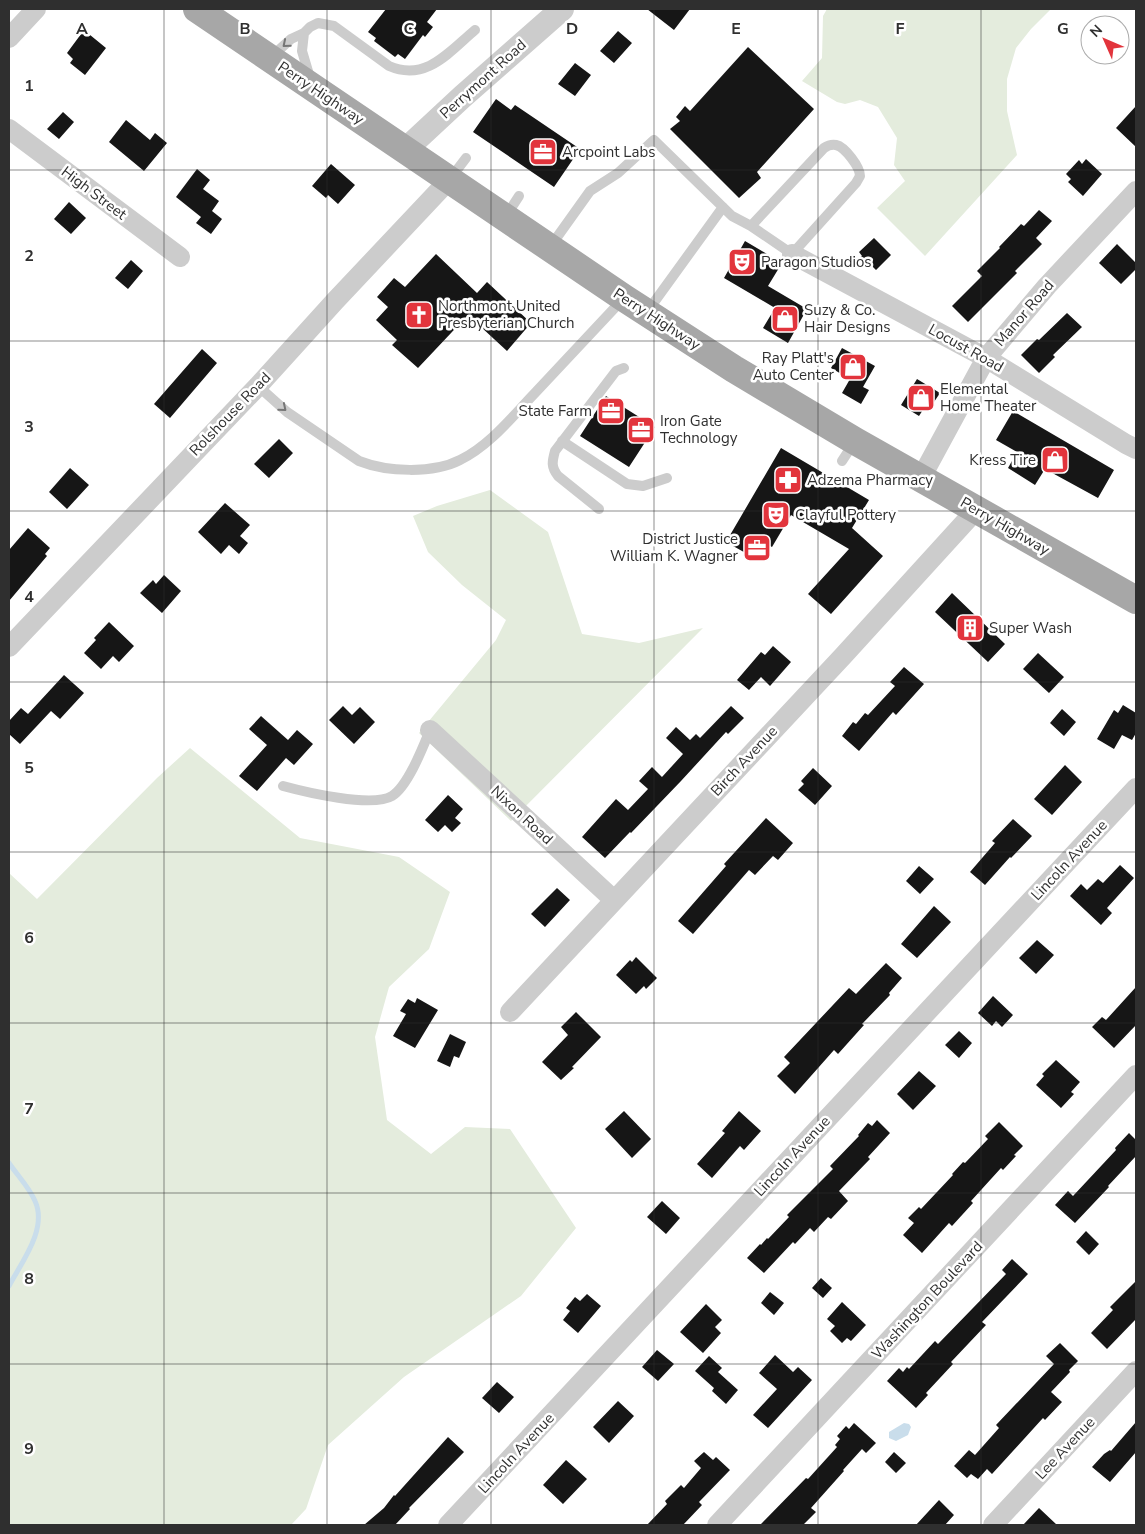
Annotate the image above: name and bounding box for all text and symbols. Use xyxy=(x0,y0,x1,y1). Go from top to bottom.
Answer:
north arrow xyxy=(1080,15,1130,65)
text: A xyxy=(76,18,88,40)
text: B xyxy=(239,18,251,40)
text: C xyxy=(404,18,415,40)
text: D xyxy=(566,18,578,40)
text: E xyxy=(731,18,741,40)
text: F xyxy=(896,18,905,40)
text: G xyxy=(1057,18,1069,40)
text: N xyxy=(1086,21,1107,42)
street label: Perrymont Road xyxy=(436,35,530,123)
one-way arrow xyxy=(282,38,291,47)
street label: Perry Highway xyxy=(274,57,368,129)
text: 1 xyxy=(24,75,34,97)
office icon: Arcpoint Labs xyxy=(528,137,558,167)
place label: Arcpoint Labs xyxy=(562,142,655,162)
street label: High Street xyxy=(57,162,131,225)
text: 2 xyxy=(24,245,34,267)
theatre icon: Paragon Studios xyxy=(727,247,757,277)
place label: Paragon Studios xyxy=(761,252,871,272)
street label: Manor Road xyxy=(990,276,1058,350)
street label: Perry Highway xyxy=(610,283,705,355)
place label: Northmont United Presbyterian Church xyxy=(438,296,574,333)
church icon: Northmont United Presbyterian Church xyxy=(404,300,434,330)
place label: Suzy & Co. Hair Designs xyxy=(804,300,890,337)
shop icon: Suzy & Co. Hair Designs xyxy=(770,304,800,334)
street label: Locust Road xyxy=(925,319,1007,377)
place label: Ray Platt's Auto Center xyxy=(753,348,835,385)
shop icon: Ray Platt's Auto Center xyxy=(838,352,868,382)
street label: Rolshouse Road xyxy=(185,368,275,460)
place label: Elemental Home Theater xyxy=(940,379,1037,416)
shop icon: Elemental Home Theater xyxy=(906,383,936,413)
office icon: State Farm xyxy=(596,396,626,426)
place label: State Farm xyxy=(519,401,592,421)
one-way arrow xyxy=(278,403,287,412)
place label: Iron Gate Technology xyxy=(660,411,738,448)
office icon: Iron Gate Technology xyxy=(626,415,656,445)
text: 3 xyxy=(24,416,34,438)
shop icon: Kress Tire xyxy=(1040,445,1070,475)
place label: Kress Tire xyxy=(969,450,1036,470)
pharmacy icon: Adzema Pharmacy xyxy=(773,465,803,495)
place label: Adzema Pharmacy xyxy=(807,470,933,490)
street label: Perry Highway xyxy=(957,492,1054,560)
theatre icon: Clayful Pottery xyxy=(761,500,791,530)
place label: Clayful Pottery xyxy=(795,505,896,525)
place label: District Justice William K. Wagner xyxy=(610,529,739,566)
office icon: District Justice William K. Wagner xyxy=(742,533,772,563)
text: 4 xyxy=(24,586,34,608)
building icon: Super Wash xyxy=(955,613,985,643)
place label: Super Wash xyxy=(989,618,1072,638)
street label: Birch Avenue xyxy=(706,722,782,800)
text: 5 xyxy=(24,757,34,779)
street label: Nixon Road xyxy=(487,781,557,849)
street label: Lincoln Avenue xyxy=(1027,815,1111,905)
text: 6 xyxy=(24,927,34,949)
text: 7 xyxy=(24,1098,34,1120)
street label: Lincoln Avenue xyxy=(750,1111,834,1201)
street label: Washington Boulevard xyxy=(867,1237,987,1363)
text: 8 xyxy=(24,1268,34,1290)
street label: Lincoln Avenue xyxy=(474,1408,558,1498)
street label: Lee Avenue xyxy=(1031,1412,1099,1484)
text: 9 xyxy=(24,1438,34,1460)

